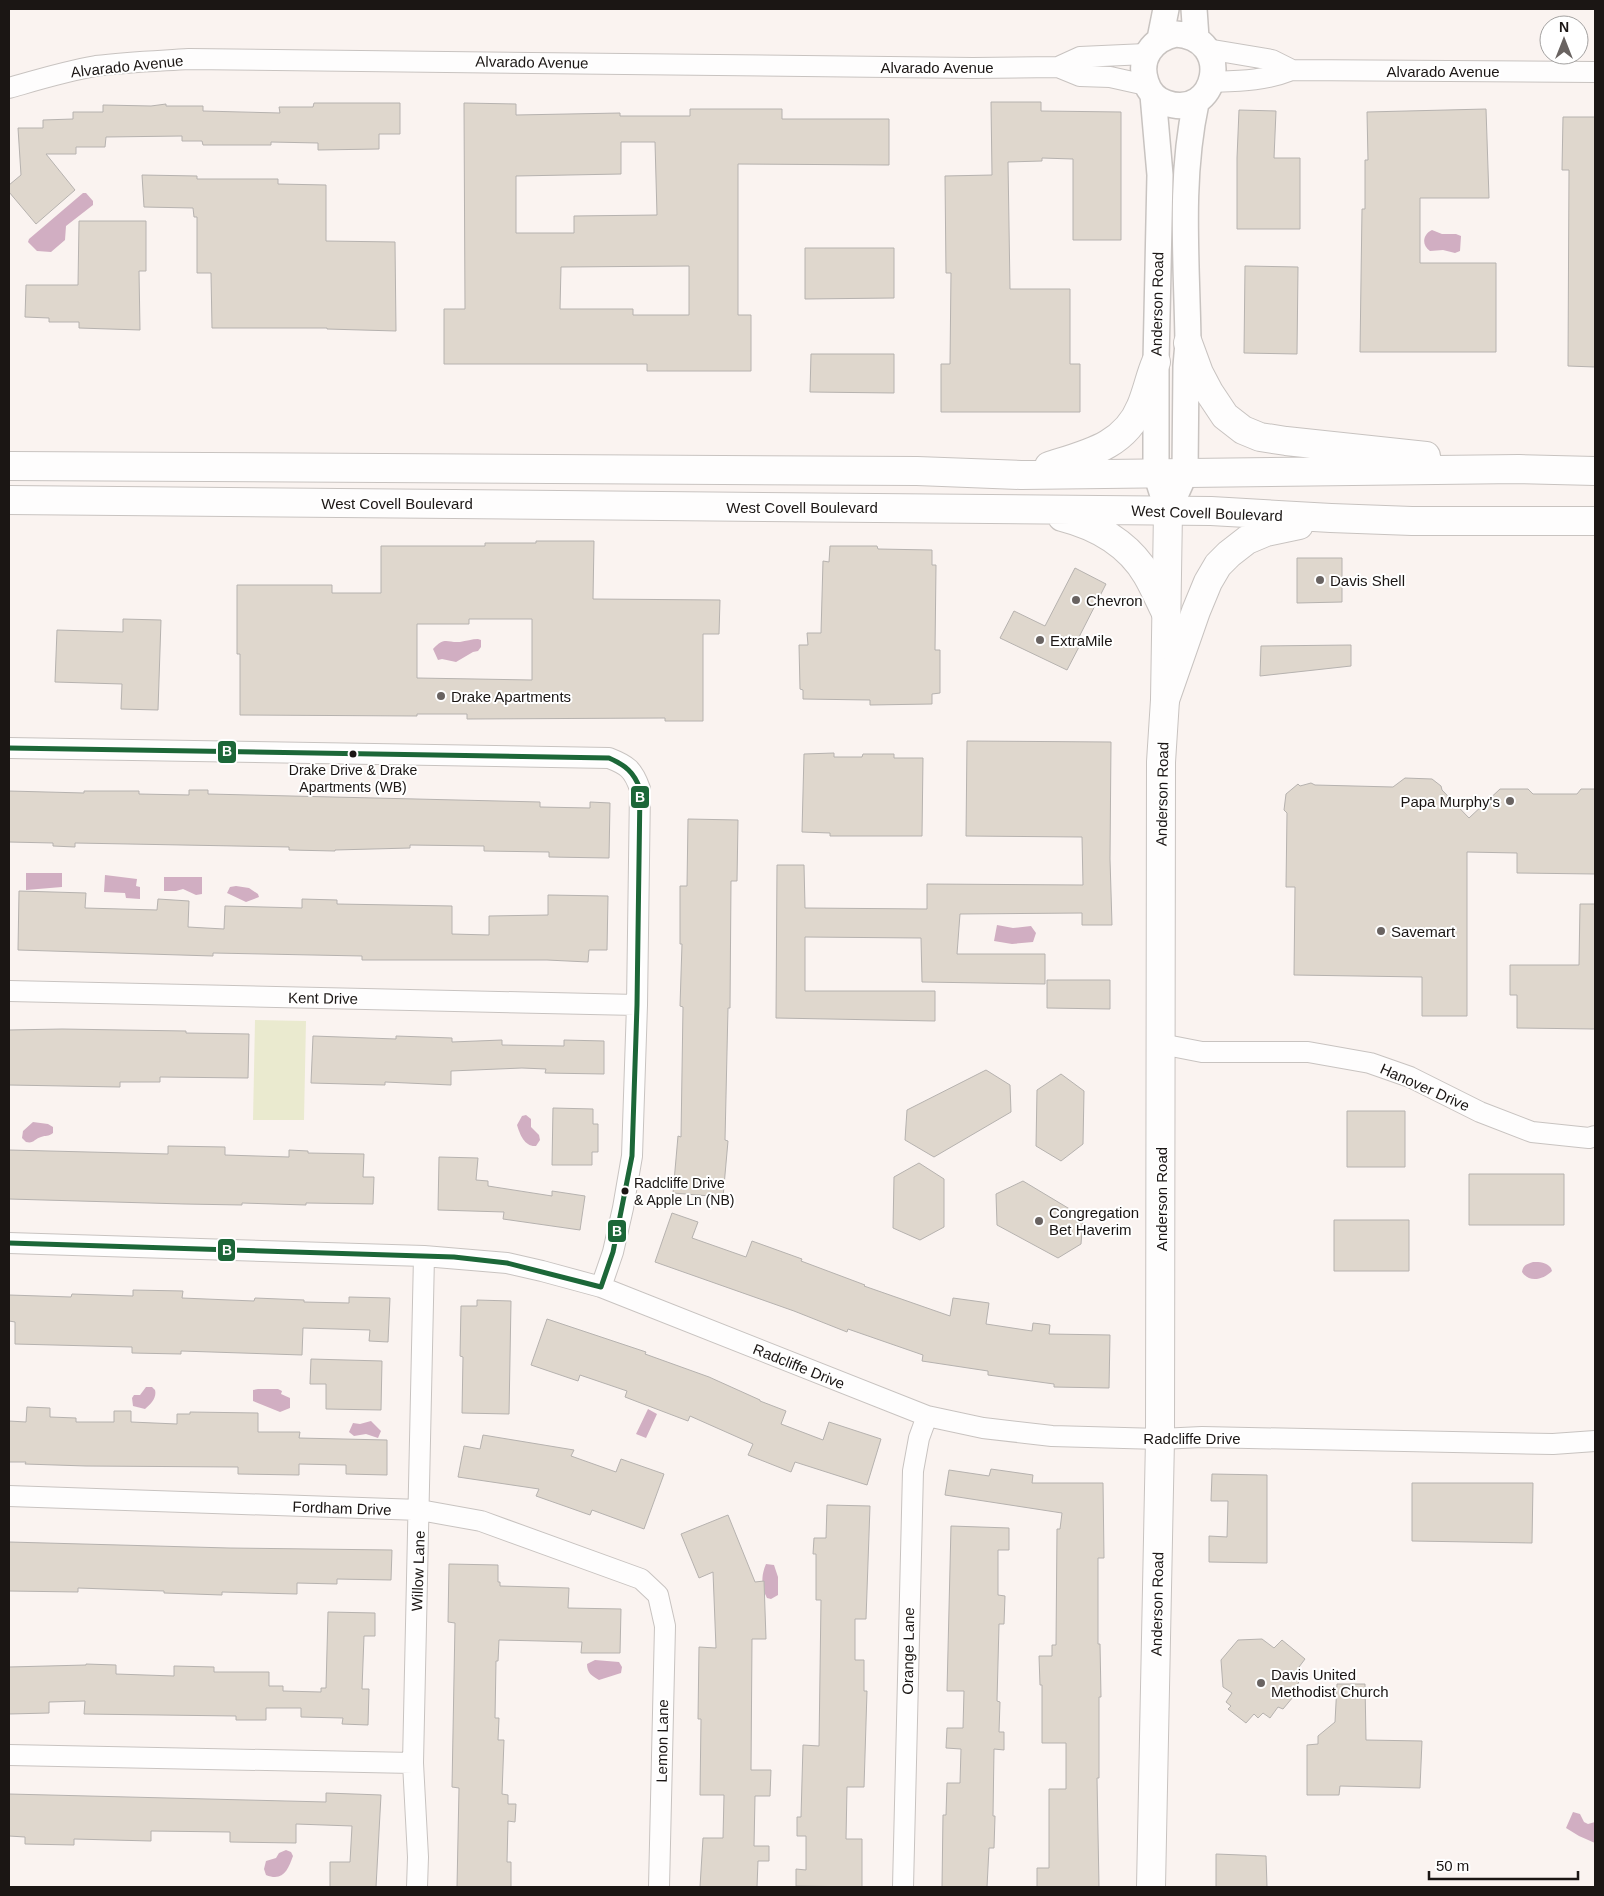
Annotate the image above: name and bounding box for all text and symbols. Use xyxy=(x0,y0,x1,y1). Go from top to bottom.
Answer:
north arrow xyxy=(1539,15,1589,65)
text: N xyxy=(1559,19,1569,35)
street label: Alvarado Avenue xyxy=(70,52,184,80)
street label: Alvarado Avenue xyxy=(475,53,589,71)
street label: Alvarado Avenue xyxy=(880,59,994,76)
street label: Alvarado Avenue xyxy=(1386,63,1500,80)
street label: Anderson Road xyxy=(1148,252,1166,356)
street label: West Covell Boulevard xyxy=(321,495,473,512)
street label: West Covell Boulevard xyxy=(726,499,878,516)
street label: West Covell Boulevard xyxy=(1131,502,1283,524)
place label: Davis Shell xyxy=(1330,572,1405,589)
marker: Davis Shell xyxy=(1314,574,1326,586)
place label: Chevron xyxy=(1086,592,1143,609)
marker: Chevron xyxy=(1070,594,1082,606)
place label: ExtraMile xyxy=(1050,632,1113,649)
marker: ExtraMile xyxy=(1034,634,1046,646)
place label: Drake Apartments xyxy=(451,688,571,705)
marker: Drake Apartments xyxy=(435,690,447,702)
line badge: B xyxy=(217,740,237,764)
street label: Anderson Road xyxy=(1153,742,1171,846)
text: B xyxy=(222,743,232,759)
marker: Drake Drive & Drake Apartments (WB) xyxy=(348,749,358,759)
place label: Drake Drive & Drake Apartments (WB) xyxy=(289,762,417,795)
line badge: B xyxy=(630,785,650,809)
text: B xyxy=(635,789,645,805)
place label: Papa Murphy's xyxy=(1400,793,1500,810)
marker: Papa Murphy's xyxy=(1504,795,1516,807)
place label: Savemart xyxy=(1391,923,1456,940)
marker: Savemart xyxy=(1375,925,1387,937)
street label: Kent Drive xyxy=(288,989,358,1007)
street label: Hanover Drive xyxy=(1378,1060,1472,1114)
street label: Anderson Road xyxy=(1153,1147,1170,1251)
place label: Radcliffe Drive & Apple Ln (NB) xyxy=(634,1175,734,1208)
marker: Radcliffe Drive & Apple Ln (NB) xyxy=(620,1186,630,1196)
place label: Congregation Bet Haverim xyxy=(1049,1204,1139,1238)
marker: Congregation Bet Haverim xyxy=(1033,1215,1045,1227)
line badge: B xyxy=(607,1219,627,1243)
text: B xyxy=(612,1223,622,1239)
line badge: B xyxy=(217,1238,236,1262)
text: B xyxy=(222,1242,232,1258)
street label: Radcliffe Drive xyxy=(751,1340,847,1392)
street label: Radcliffe Drive xyxy=(1143,1430,1241,1447)
street label: Fordham Drive xyxy=(292,1498,392,1518)
street label: Willow Lane xyxy=(408,1530,428,1612)
street label: Anderson Road xyxy=(1148,1552,1166,1656)
street label: Orange Lane xyxy=(899,1607,917,1695)
place label: Davis United Methodist Church xyxy=(1271,1666,1389,1700)
marker: Davis United Methodist Church xyxy=(1255,1677,1267,1689)
street label: Lemon Lane xyxy=(653,1699,671,1783)
scale bar xyxy=(1429,1848,1578,1880)
text: 50 m xyxy=(1436,1857,1469,1874)

